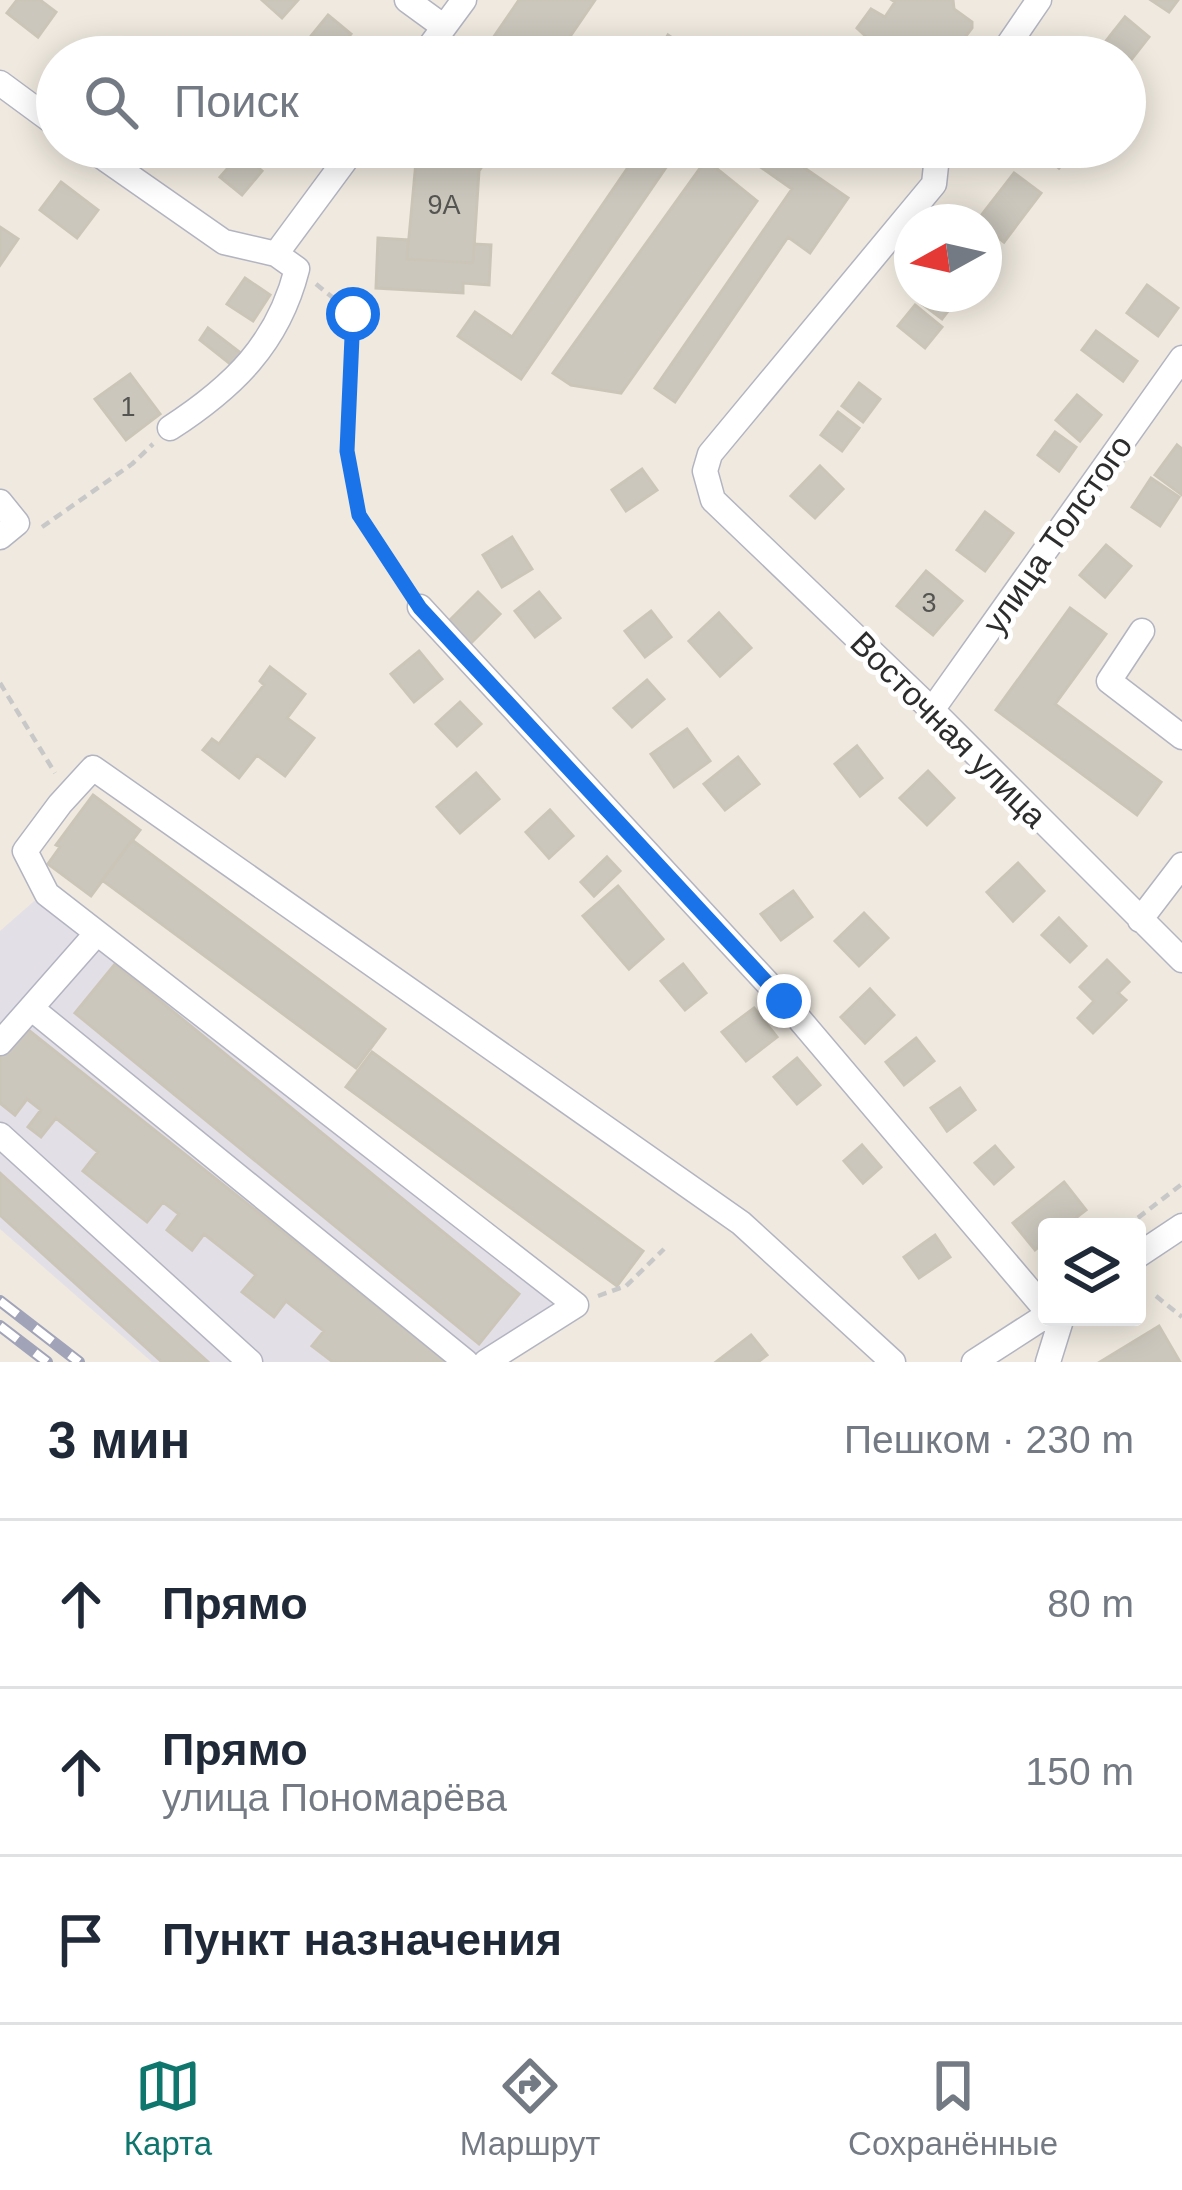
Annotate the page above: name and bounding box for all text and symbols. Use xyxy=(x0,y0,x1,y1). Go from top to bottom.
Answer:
search box xyxy=(36,36,1146,168)
icon: search xyxy=(78,69,144,135)
text: Поиск xyxy=(174,76,299,127)
house number: 9А xyxy=(427,190,461,220)
north arrow xyxy=(894,204,1002,312)
route start xyxy=(326,287,380,341)
house number: 1 xyxy=(120,392,136,422)
street label: улица Толстого xyxy=(975,428,1140,641)
house number: 3 xyxy=(921,588,937,618)
street label: Восточная улица xyxy=(843,624,1054,835)
route end xyxy=(757,974,811,1028)
map controls xyxy=(1038,1218,1146,1326)
button: layers xyxy=(1038,1218,1146,1326)
text: 3 мин xyxy=(48,1412,190,1469)
text: Пешком · 230 m xyxy=(844,1418,1134,1461)
icon: ahead xyxy=(48,1571,114,1637)
text: Прямо xyxy=(162,1578,308,1629)
text: 80 m xyxy=(1047,1582,1134,1625)
text: Прямо xyxy=(162,1724,308,1775)
icon: ahead xyxy=(48,1739,114,1805)
text: 150 m xyxy=(1026,1750,1134,1793)
text: улица Пономарёва xyxy=(162,1776,507,1819)
icon: arrive xyxy=(48,1907,114,1973)
text: Пункт назначения xyxy=(162,1914,562,1965)
tab: Карта xyxy=(124,2053,212,2163)
tab: Маршрут xyxy=(460,2053,600,2163)
tab: Сохранённые xyxy=(848,2053,1058,2163)

